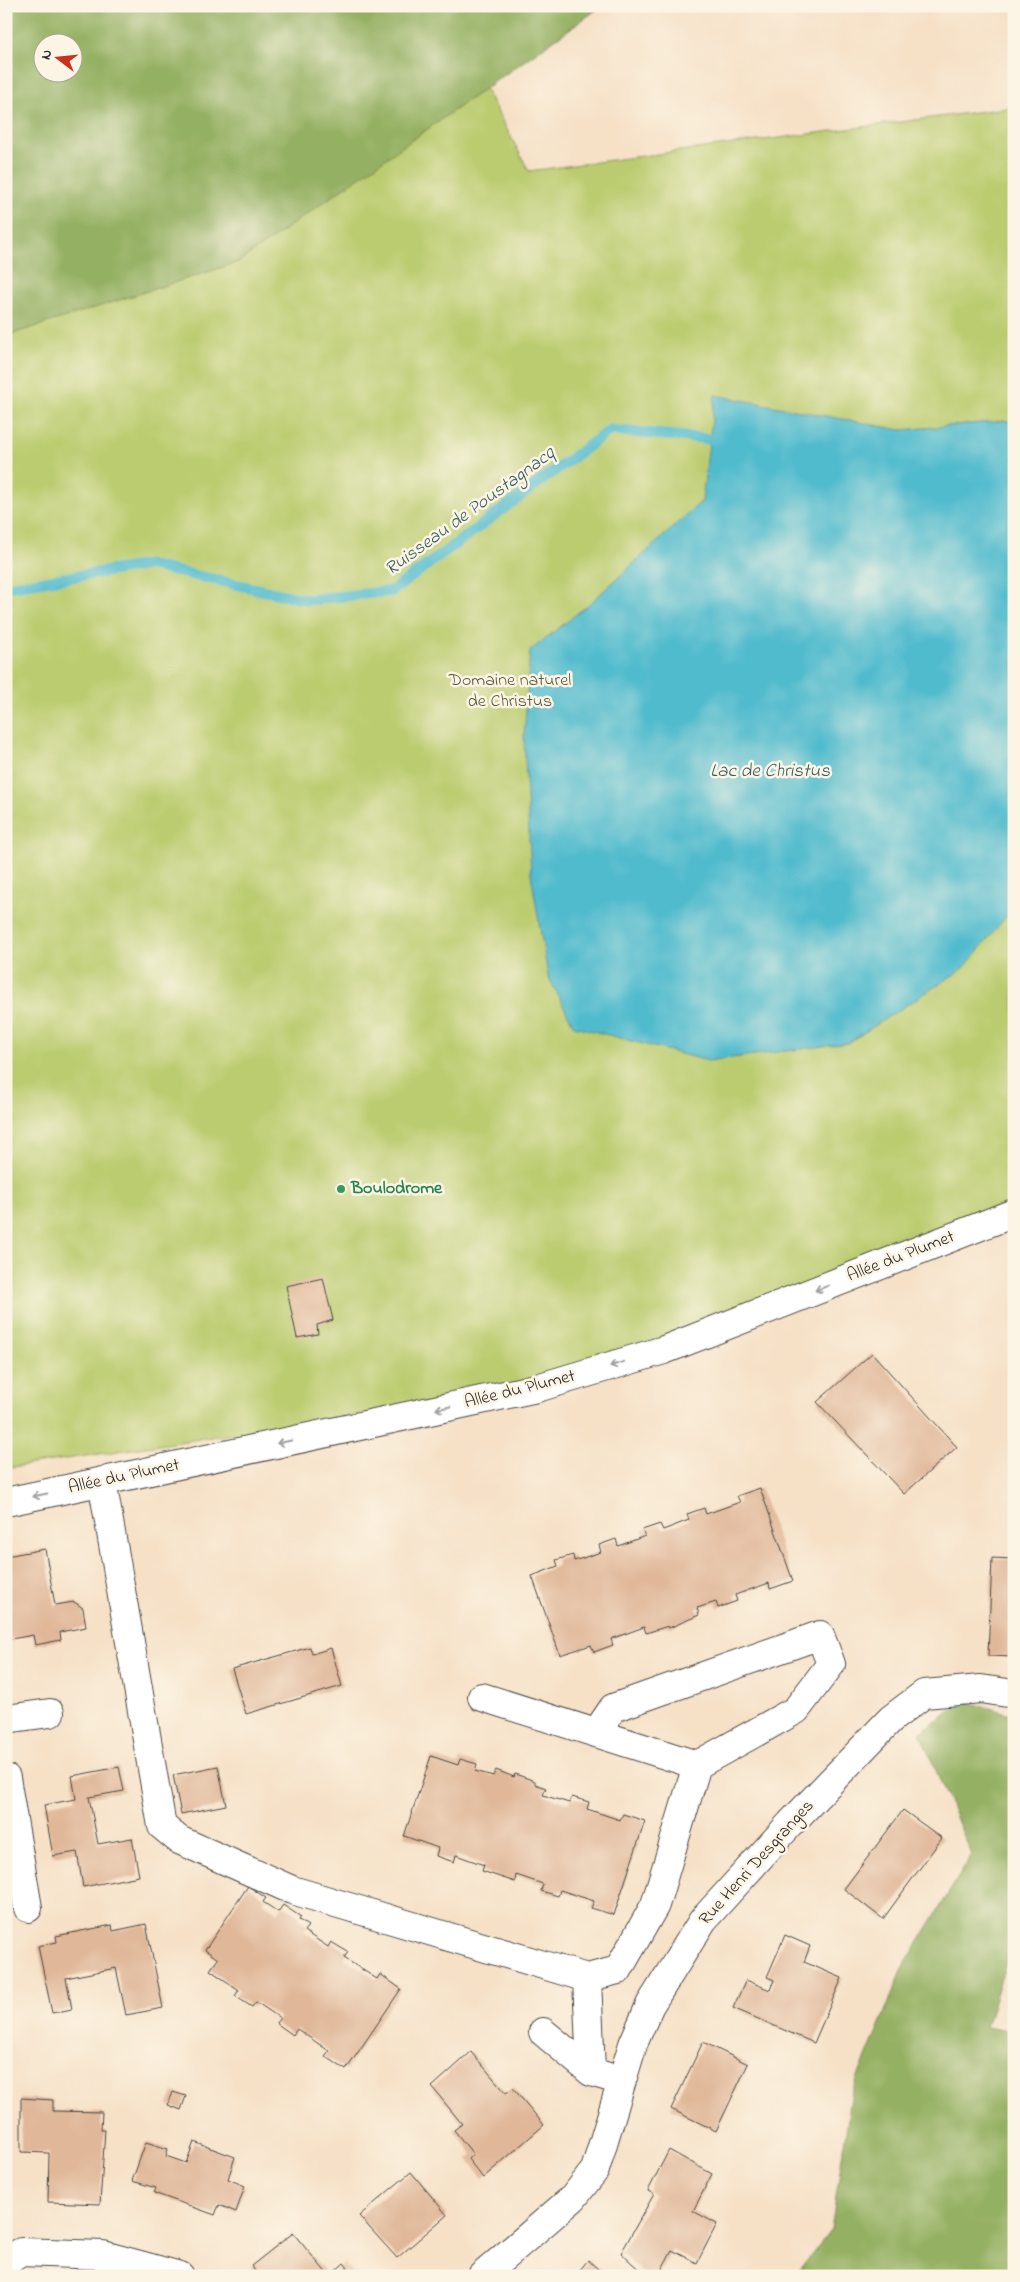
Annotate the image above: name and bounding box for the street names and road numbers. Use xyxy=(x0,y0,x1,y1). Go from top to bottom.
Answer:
street label: Allée du Plumet xyxy=(843,1225,959,1289)
street label: Allée du Plumet xyxy=(462,1364,578,1416)
street label: Allée du Plumet xyxy=(66,1453,182,1501)
street label: Rue Henri Desgranges xyxy=(693,1794,821,1932)

